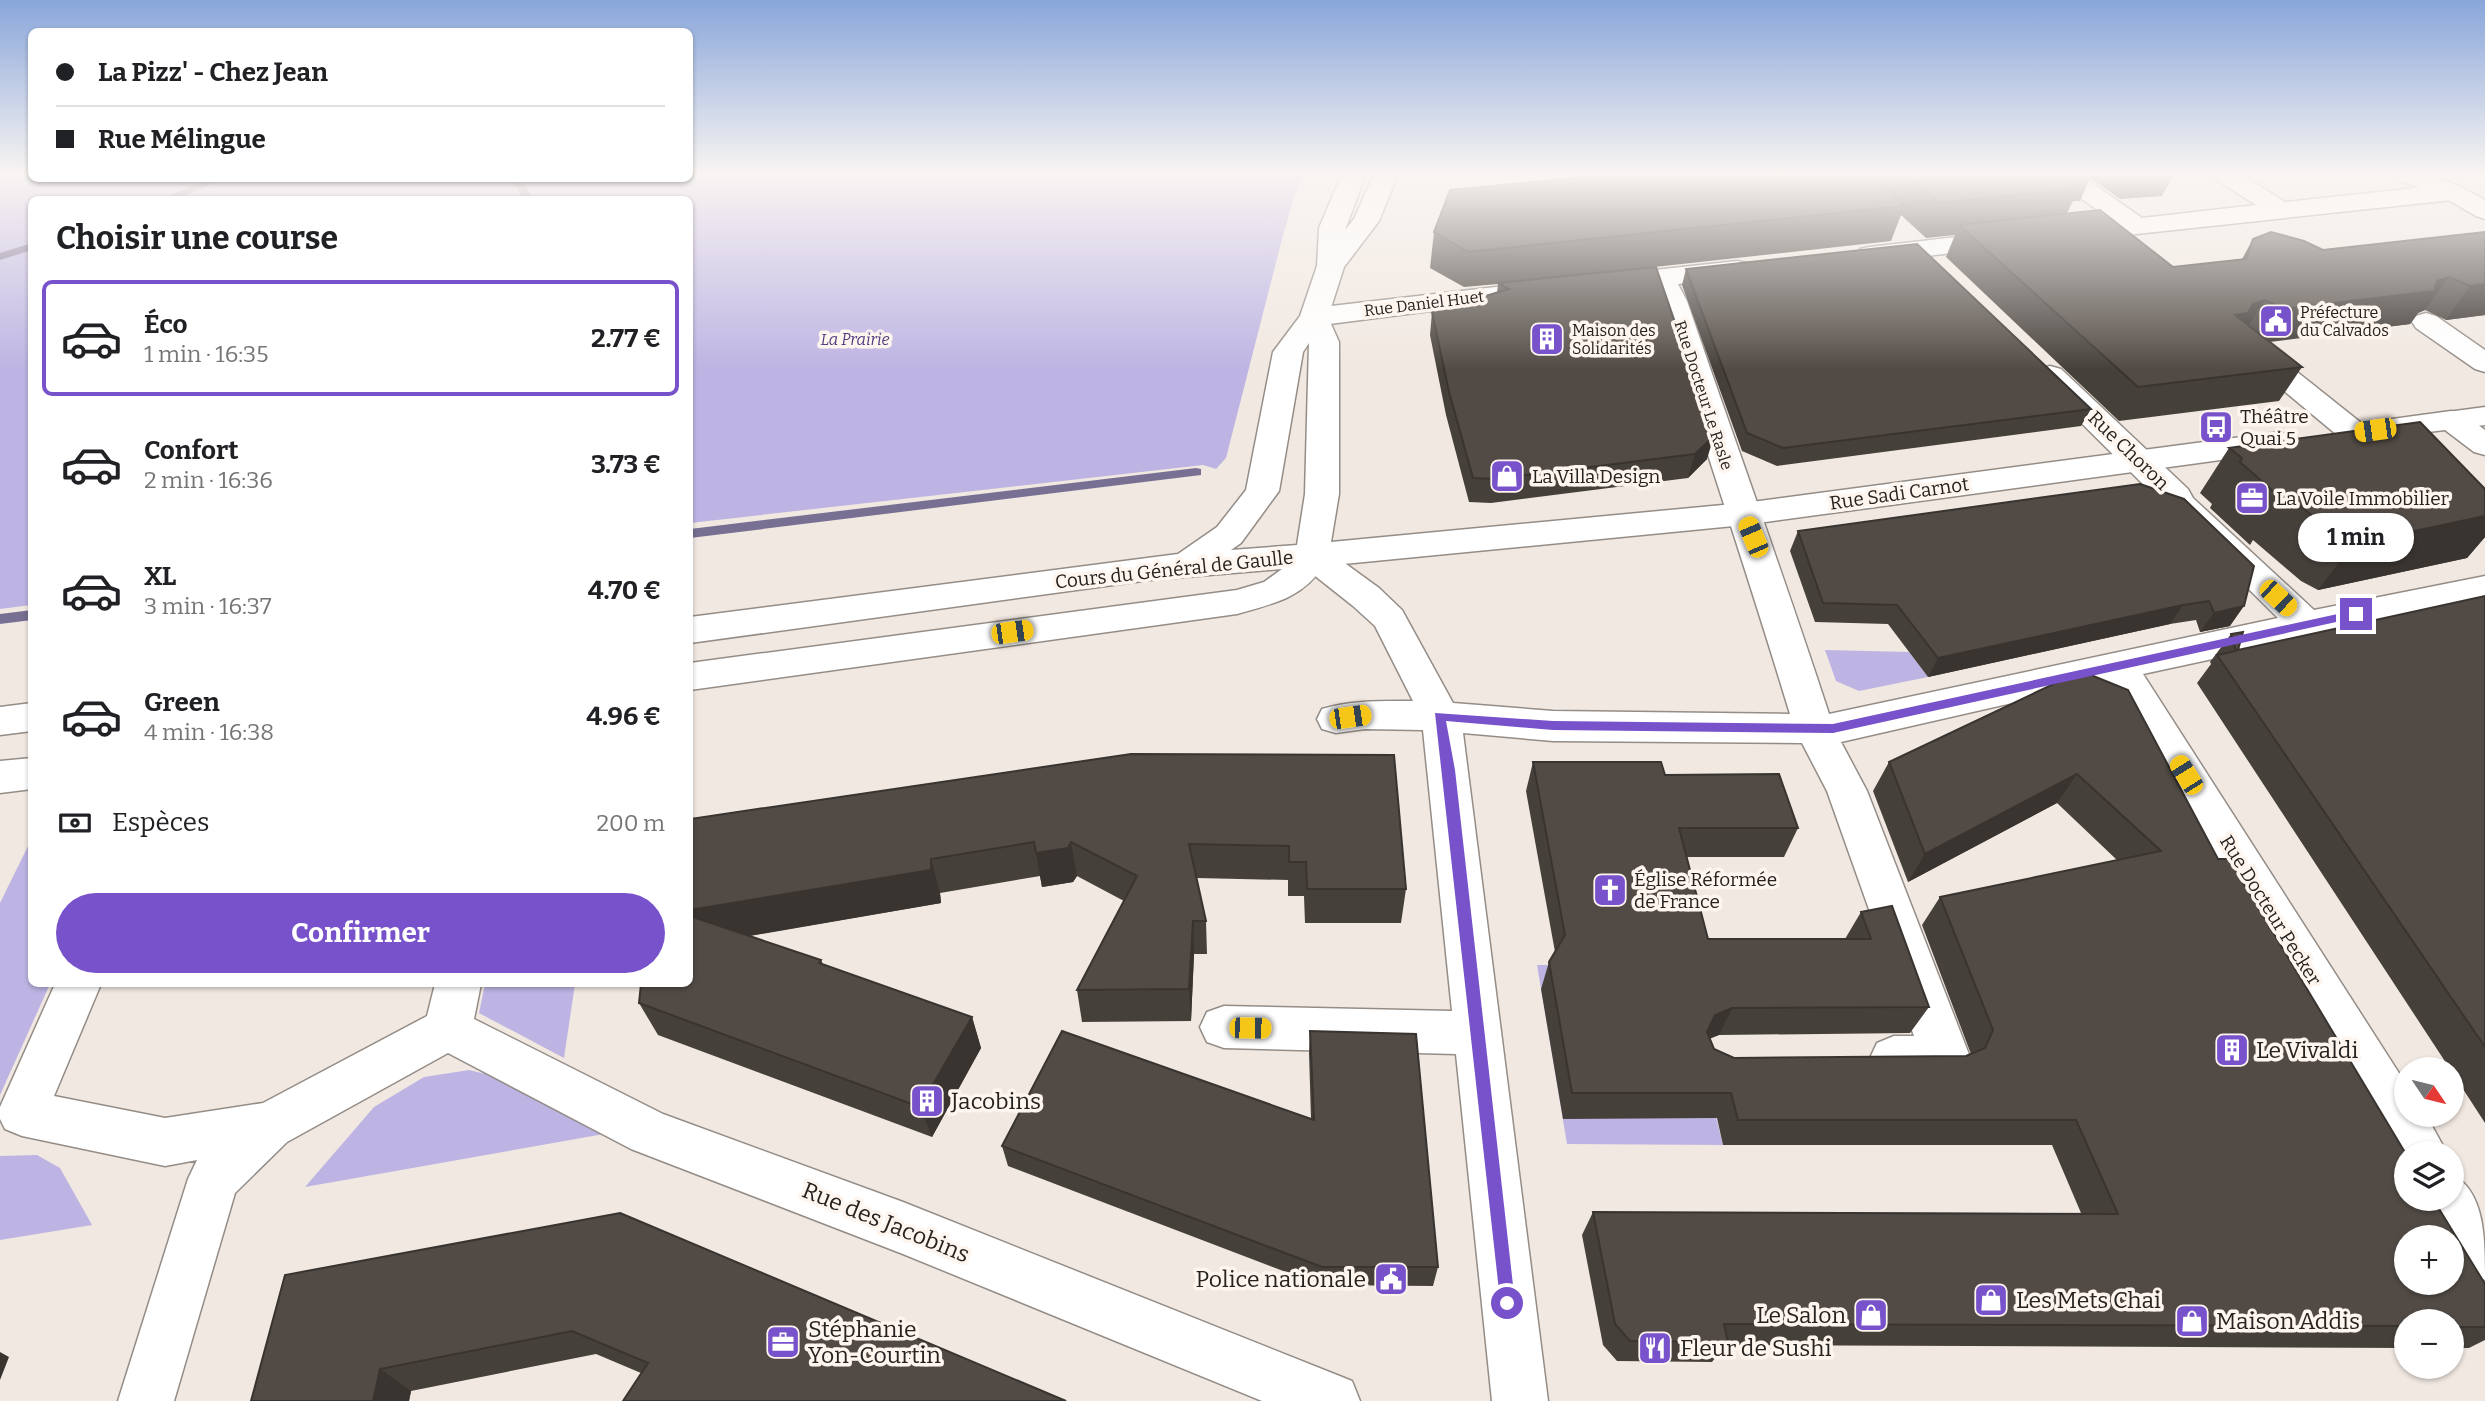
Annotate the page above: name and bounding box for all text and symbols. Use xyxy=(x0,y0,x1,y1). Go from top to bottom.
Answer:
text: La Pizz' - Chez Jean xyxy=(98,57,328,88)
text: Rue Mélingue xyxy=(98,124,266,155)
text: Choisir une course xyxy=(56,219,338,257)
street label: Rue Daniel Huet xyxy=(1363,287,1485,320)
public building icon: Préfecture du Calvados xyxy=(2257,302,2295,340)
place label: Préfecture du Calvados xyxy=(2300,303,2389,340)
icon: car xyxy=(60,307,123,370)
text: Éco xyxy=(144,309,187,340)
street label: Rue Docteur Le Rasle xyxy=(1670,318,1737,472)
building icon: Maison des Solidarités xyxy=(1528,320,1566,358)
place label: Maison des Solidarités xyxy=(1572,321,1656,358)
text: 2.77 € xyxy=(591,323,661,354)
park label: La Prairie xyxy=(820,330,890,349)
text: 1 min · 16:35 xyxy=(144,340,268,368)
place label: Théâtre Quai 5 xyxy=(2240,405,2309,450)
street label: Rue Choron xyxy=(2083,406,2174,495)
bus stop icon: Théâtre Quai 5 xyxy=(2197,408,2235,446)
car xyxy=(2353,417,2398,443)
icon: car xyxy=(60,433,123,496)
text: Confort xyxy=(144,435,239,466)
text: 3.73 € xyxy=(591,449,661,480)
shop icon: La Villa Design xyxy=(1488,457,1526,495)
place label: La Villa Design xyxy=(1532,465,1660,488)
text: 2 min · 16:36 xyxy=(144,466,273,494)
street label: Rue Sadi Carnot xyxy=(1828,472,1970,515)
office icon: La Voile Immobilier xyxy=(2233,479,2271,517)
place label: La Voile Immobilier xyxy=(2276,487,2450,510)
callout: 1 min xyxy=(2298,512,2414,562)
car xyxy=(1736,514,1771,560)
text: 1 min xyxy=(2327,523,2385,551)
street label: Cours du Général de Gaulle xyxy=(1054,546,1294,593)
icon: car xyxy=(60,559,123,622)
text: XL xyxy=(144,561,176,592)
text: 4.70 € xyxy=(588,575,661,606)
car xyxy=(2256,576,2301,620)
text: 3 min · 16:37 xyxy=(144,592,271,620)
route end xyxy=(2340,598,2372,630)
car xyxy=(990,619,1035,645)
icon: car xyxy=(60,685,123,748)
text: Green xyxy=(144,687,220,718)
text: 4.96 € xyxy=(586,701,661,732)
car xyxy=(1328,704,1373,730)
text: 4 min · 16:38 xyxy=(144,718,274,746)
car xyxy=(2166,752,2207,798)
icon: cash xyxy=(56,804,94,842)
text: Espèces xyxy=(112,807,209,838)
text: 200 m xyxy=(596,809,665,837)
street label: Rue Docteur Pecker xyxy=(2215,831,2326,990)
place label: Église Réformée de France xyxy=(1634,868,1777,913)
church icon: Église Réformée de France xyxy=(1591,871,1629,909)
button: Confirmer xyxy=(56,893,665,973)
car xyxy=(1229,1017,1272,1039)
building icon: Le Vivaldi xyxy=(2213,1031,2251,1069)
place label: Le Vivaldi xyxy=(2256,1036,2358,1064)
north arrow xyxy=(2394,1057,2464,1127)
map controls xyxy=(2394,1057,2464,1379)
building icon: Jacobins xyxy=(908,1082,946,1120)
place label: Jacobins xyxy=(950,1087,1041,1115)
button: layers xyxy=(2394,1141,2464,1211)
street label: Rue des Jacobins xyxy=(798,1176,974,1268)
button: + xyxy=(2394,1225,2464,1295)
public building icon: Police nationale xyxy=(1372,1260,1410,1298)
place label: Police nationale xyxy=(1196,1265,1366,1293)
shop icon: Les Mets Chai xyxy=(1972,1281,2010,1319)
place label: Les Mets Chai xyxy=(2016,1286,2161,1314)
route start xyxy=(1491,1287,1523,1319)
shop icon: Le Salon xyxy=(1852,1296,1890,1334)
place label: Le Salon xyxy=(1756,1301,1846,1329)
shop icon: Maison Addis xyxy=(2173,1302,2211,1340)
place label: Maison Addis xyxy=(2216,1307,2360,1335)
button: − xyxy=(2394,1309,2464,1379)
place label: Stéphanie Yon-Courtin xyxy=(808,1315,941,1369)
office icon: Stéphanie Yon-Courtin xyxy=(764,1323,802,1361)
restaurant icon: Fleur de Sushi xyxy=(1636,1329,1674,1367)
place label: Fleur de Sushi xyxy=(1680,1334,1832,1362)

